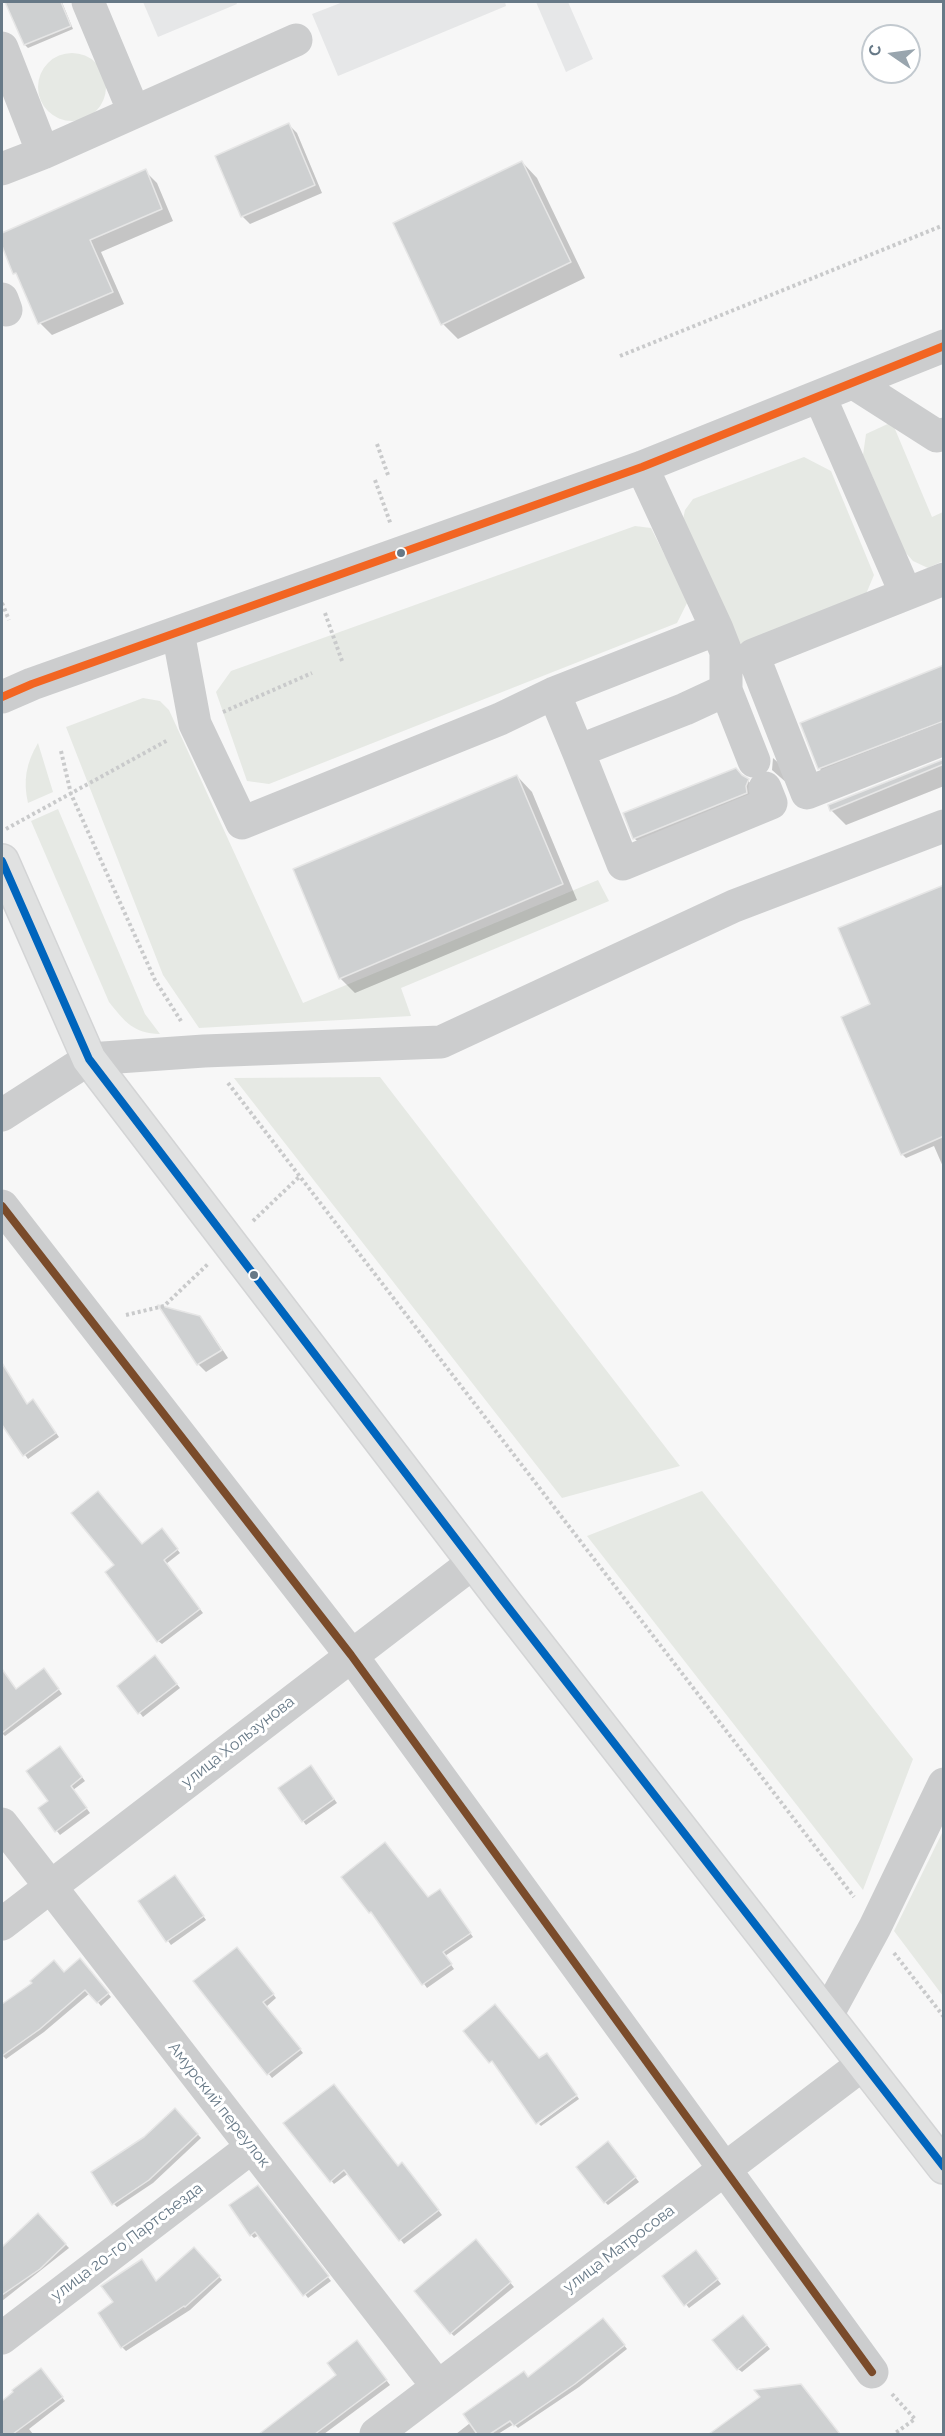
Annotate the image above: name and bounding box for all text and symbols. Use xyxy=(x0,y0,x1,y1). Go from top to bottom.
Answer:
north arrow xyxy=(861,24,921,84)
text: С xyxy=(864,43,885,58)
unlabelled marker xyxy=(395,547,407,559)
unlabelled marker xyxy=(248,1269,260,1281)
street label: улица Хользунова xyxy=(178,1692,298,1792)
street label: Амурский переулок xyxy=(164,2038,274,2172)
street label: улица 20-го Партсъезда xyxy=(47,2179,207,2305)
street label: улица Матросова xyxy=(560,2201,678,2297)

